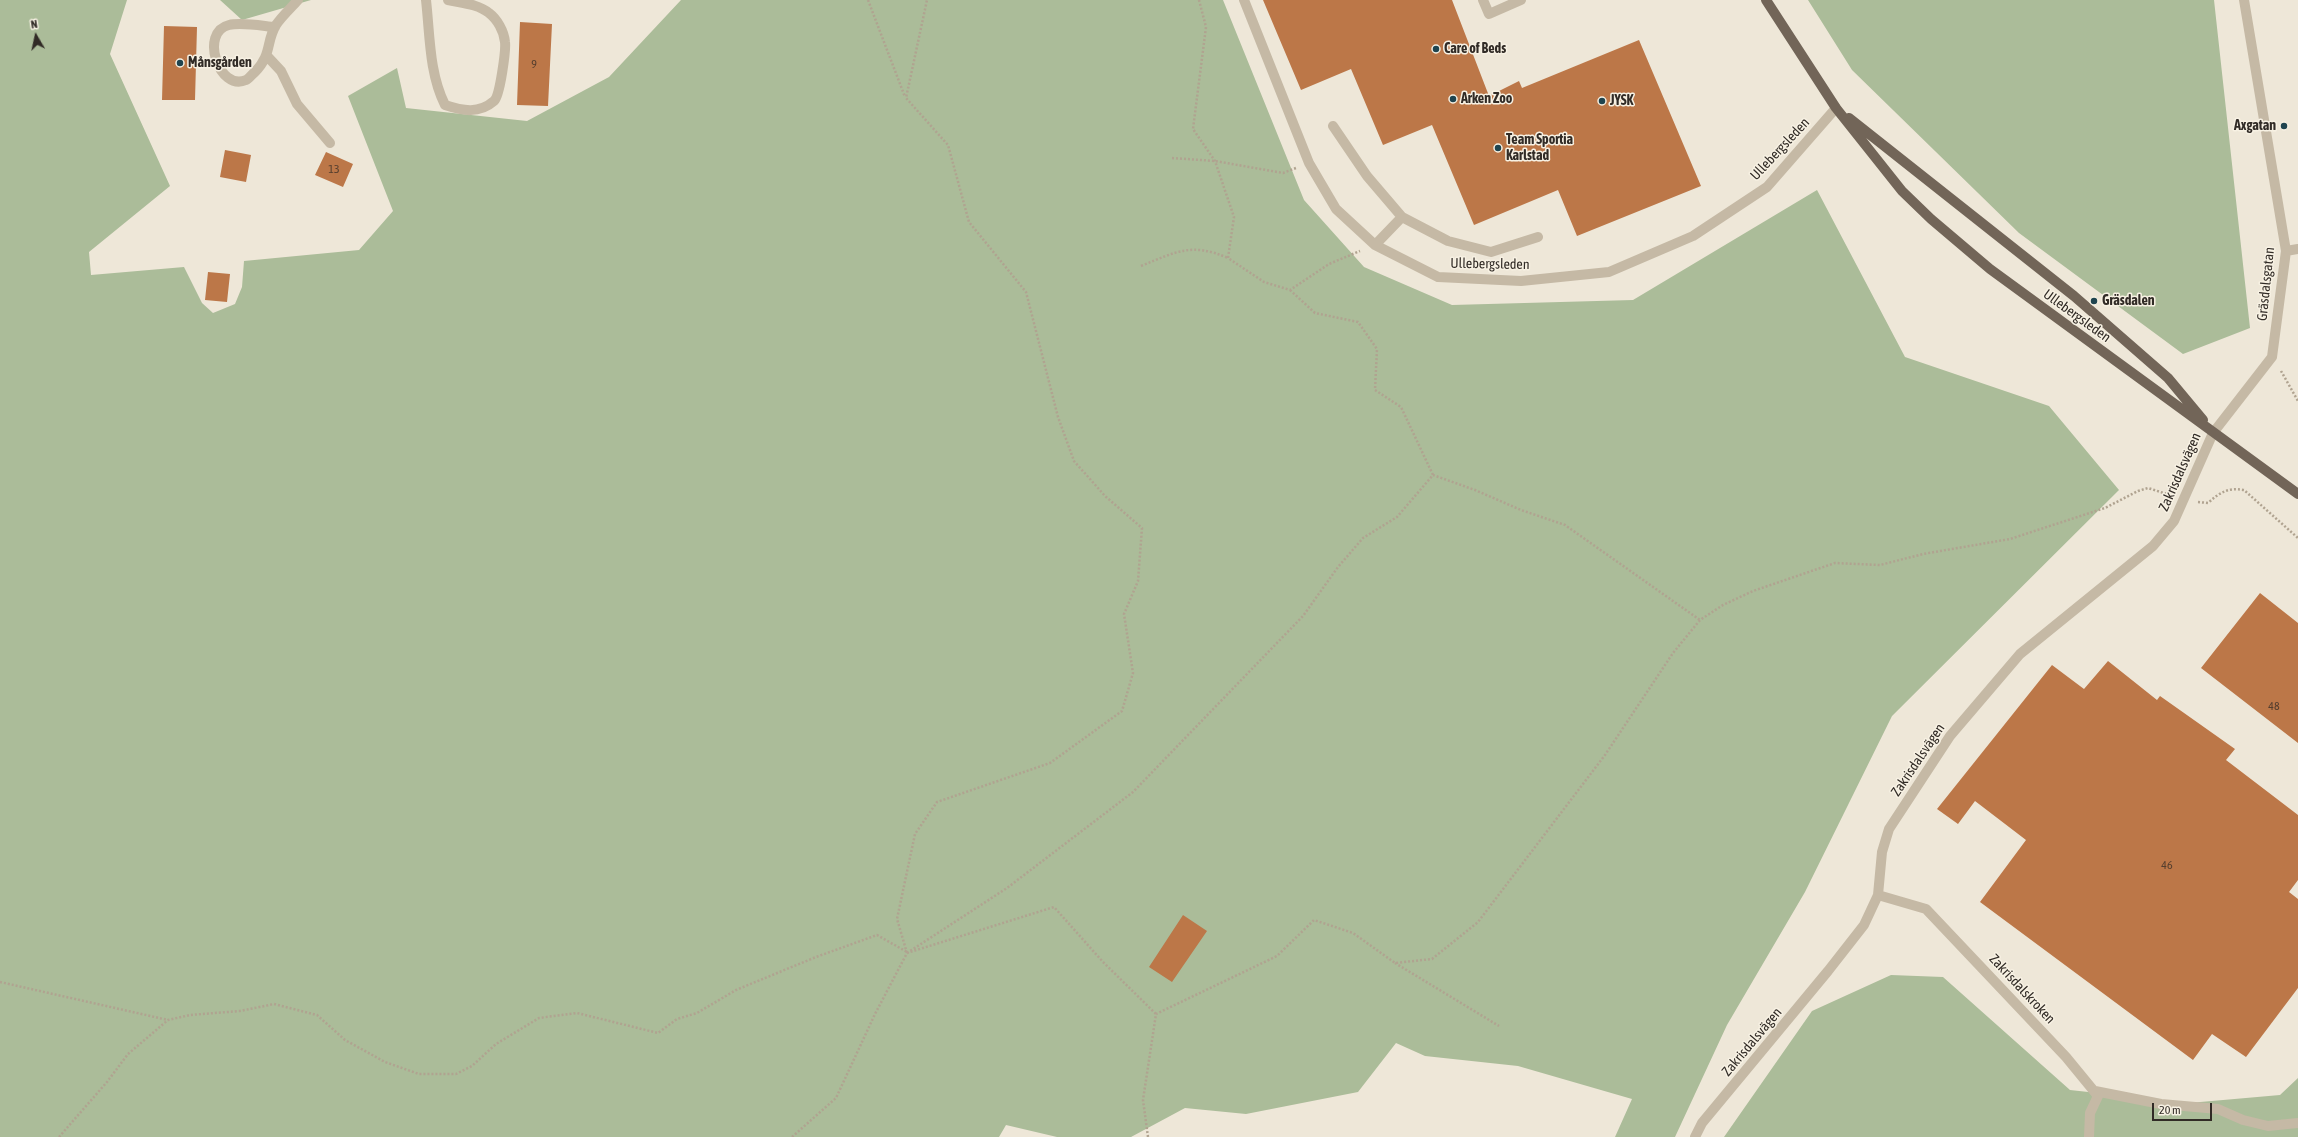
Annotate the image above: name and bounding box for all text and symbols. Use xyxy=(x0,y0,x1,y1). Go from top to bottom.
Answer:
north arrow xyxy=(16,16,56,56)
text: N xyxy=(30,18,38,31)
place label: Care of Beds xyxy=(1444,41,1506,57)
marker: Care of Beds xyxy=(1431,44,1441,54)
place label: Månsgården xyxy=(188,55,252,71)
house number: 9 xyxy=(531,57,537,71)
marker: Månsgården xyxy=(175,58,185,68)
place label: Arken Zoo xyxy=(1461,91,1512,107)
place label: JYSK xyxy=(1610,93,1633,109)
marker: Arken Zoo xyxy=(1448,94,1458,104)
marker: JYSK xyxy=(1597,96,1607,106)
street label: Ullebergsleden xyxy=(1747,114,1813,184)
place label: Axgatan xyxy=(2234,118,2276,134)
marker: Axgatan xyxy=(2279,121,2289,131)
place label: Team Sportia Karlstad xyxy=(1506,132,1573,164)
marker: Team Sportia Karlstad xyxy=(1493,143,1503,153)
house number: 13 xyxy=(328,162,340,176)
street label: Gräsdalsgatan xyxy=(2254,246,2278,322)
street label: Ullebergsleden xyxy=(1450,255,1530,273)
street label: Ullebergsleden xyxy=(2040,286,2114,346)
place label: Gräsdalen xyxy=(2102,293,2155,309)
marker: Gräsdalen xyxy=(2089,296,2099,306)
street label: Zakrisdalsvägen xyxy=(2155,430,2205,514)
house number: 48 xyxy=(2268,699,2280,713)
street label: Zakrisdalsvägen xyxy=(1888,720,1948,800)
house number: 46 xyxy=(2161,858,2173,872)
street label: Zakrisdalskroken xyxy=(1986,951,2058,1027)
street label: Zakrisdalsvägen xyxy=(1719,1004,1785,1080)
scale bar xyxy=(2154,1095,2214,1121)
text: 20 m xyxy=(2159,1103,2181,1117)

